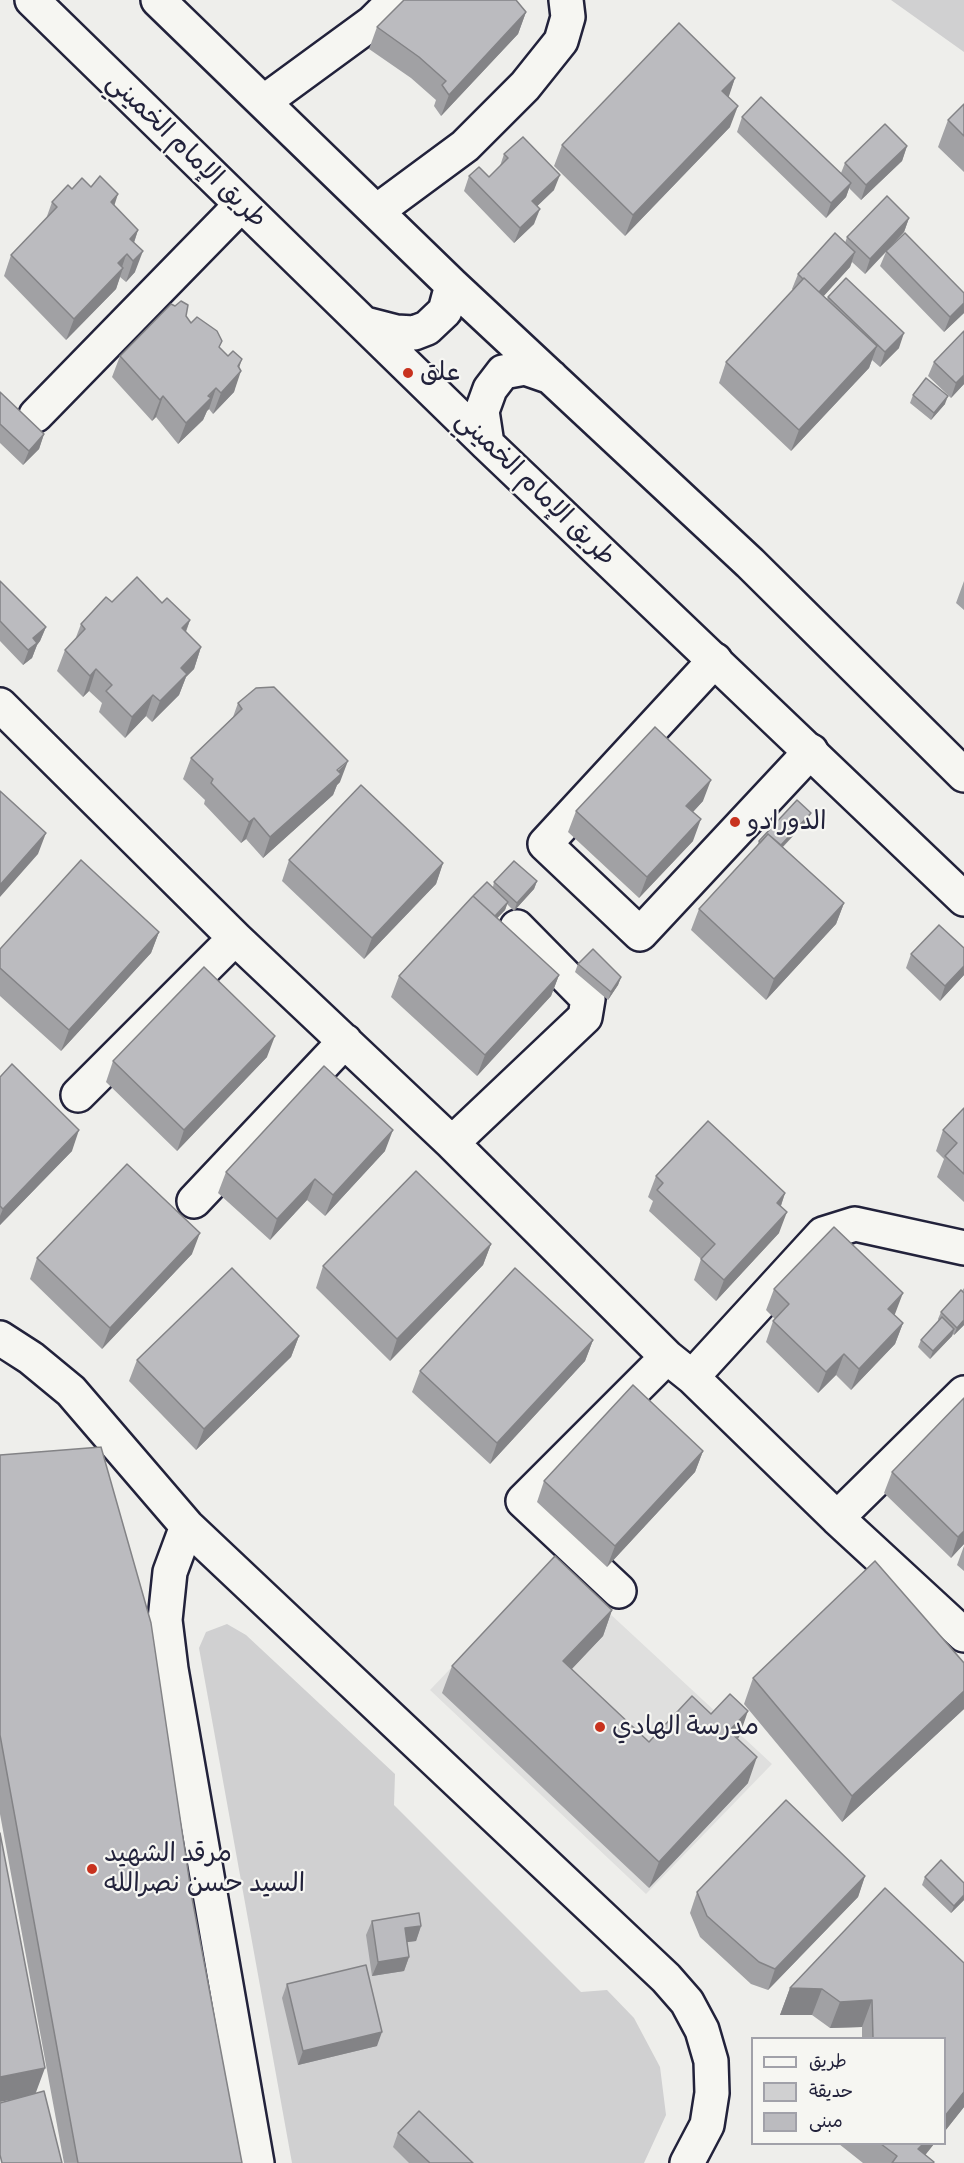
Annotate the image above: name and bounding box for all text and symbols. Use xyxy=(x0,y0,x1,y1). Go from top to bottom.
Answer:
street label: طريق الإمام الخميني xyxy=(100,67,272,235)
place label: علق xyxy=(420,357,460,389)
marker: علق xyxy=(401,366,415,380)
street label: طريق الإمام الخميني xyxy=(449,405,621,573)
place label: الدورادو xyxy=(747,806,826,838)
marker: الدورادو xyxy=(728,815,742,829)
place label: مدرسة الهادي xyxy=(612,1711,759,1743)
marker: مدرسة الهادي xyxy=(593,1720,607,1734)
place label: مرقد الشهيد السيد حسن نصرالله xyxy=(104,1838,305,1900)
marker: مرقد الشهيد السيد حسن نصرالله xyxy=(85,1862,99,1876)
legend xyxy=(751,2037,946,2145)
text: طريق xyxy=(809,2050,847,2072)
text: حديقة xyxy=(809,2080,853,2102)
text: مبنى xyxy=(809,2110,843,2132)

